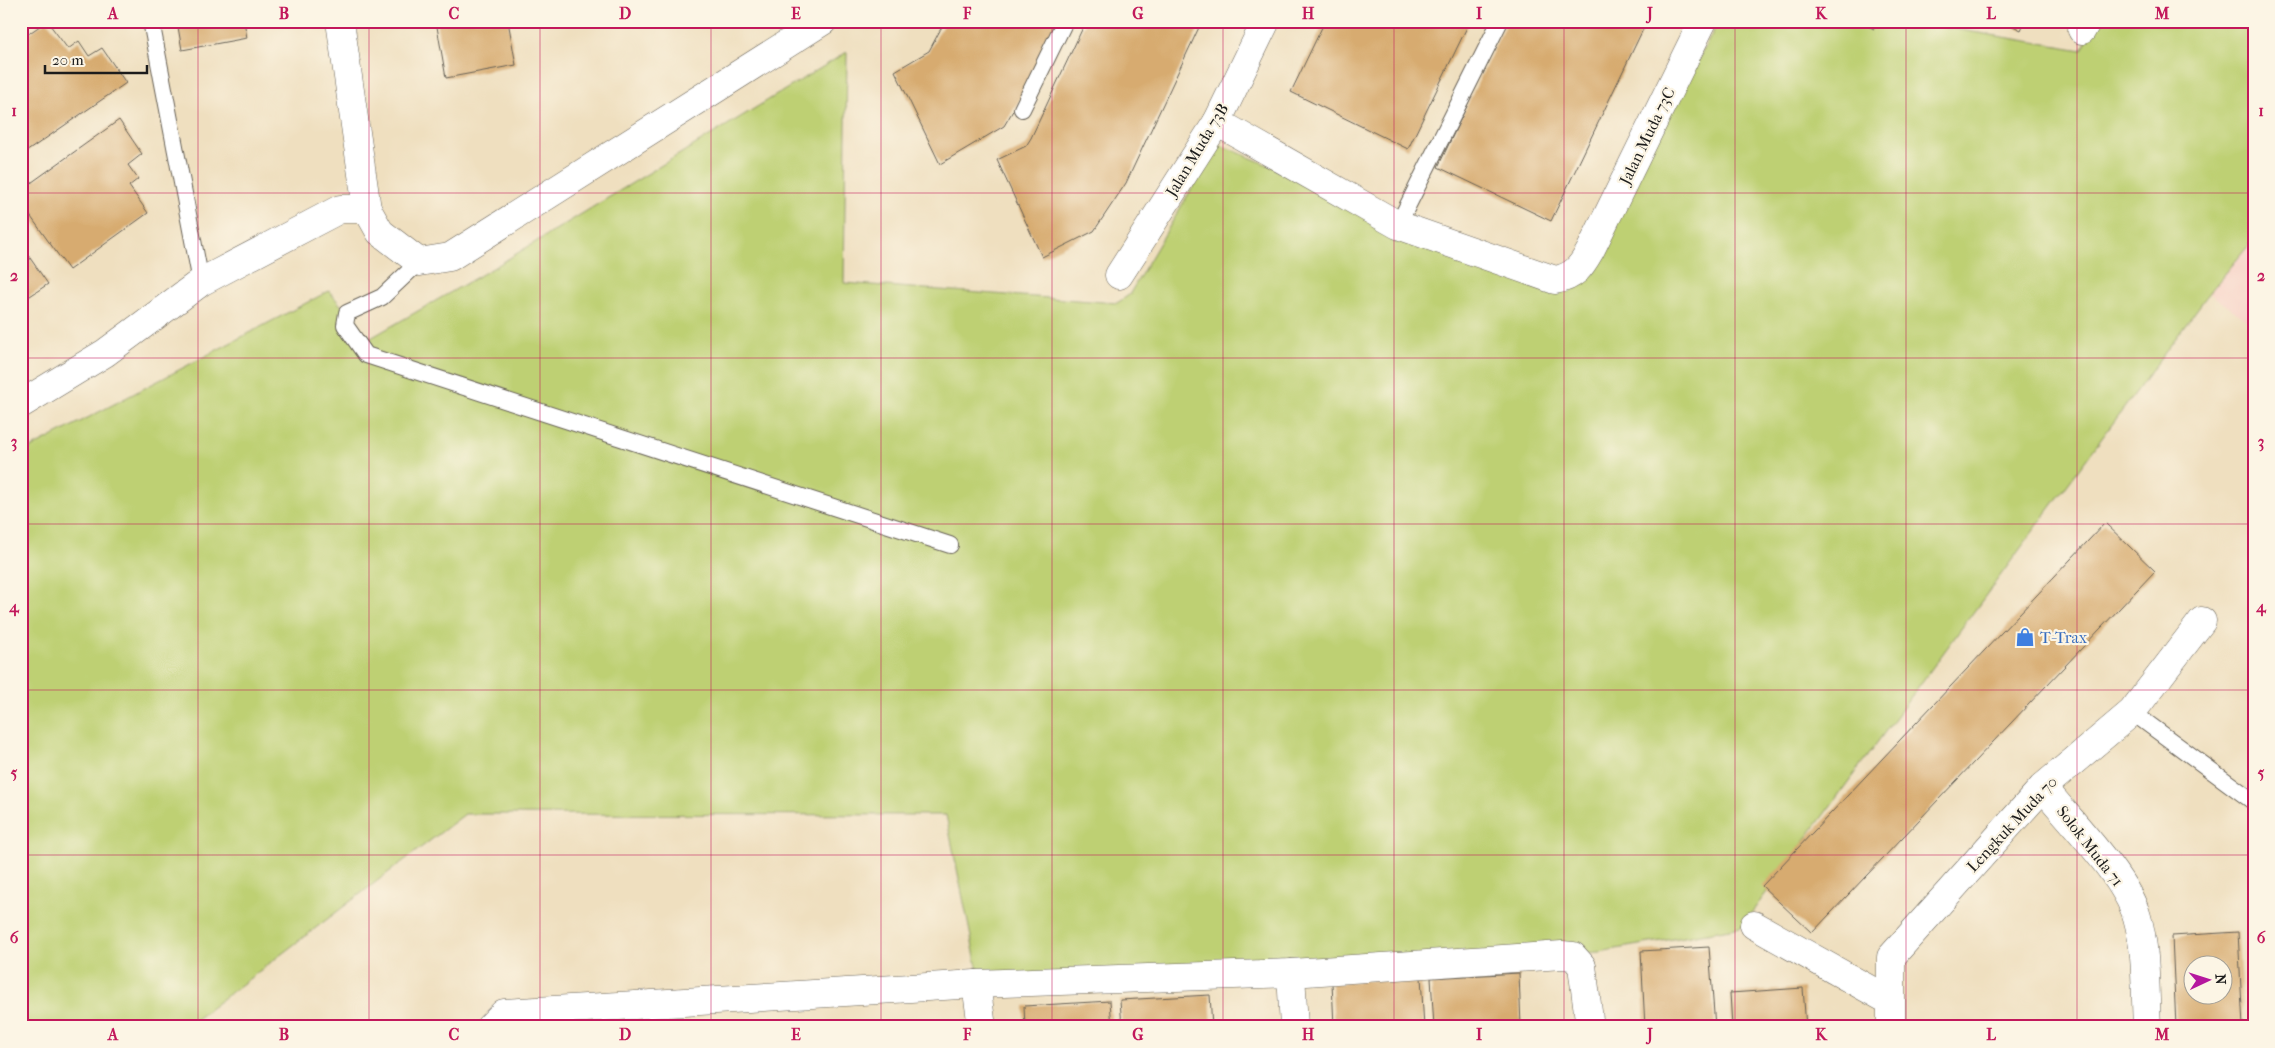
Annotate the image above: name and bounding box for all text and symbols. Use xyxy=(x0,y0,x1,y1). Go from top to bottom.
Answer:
text: A xyxy=(107,4,119,23)
text: B xyxy=(279,4,289,23)
text: C xyxy=(449,4,460,23)
text: D xyxy=(619,4,631,23)
text: E xyxy=(791,4,801,23)
text: F xyxy=(962,4,972,23)
text: G xyxy=(1132,4,1144,23)
text: H xyxy=(1302,4,1315,23)
text: I xyxy=(1476,4,1483,23)
text: J xyxy=(1645,4,1653,24)
text: K xyxy=(1815,4,1828,23)
text: L xyxy=(1986,4,1996,23)
text: M xyxy=(2154,4,2170,23)
scale bar xyxy=(45,42,148,74)
text: 20 m xyxy=(52,51,84,69)
street label: Jalan Muda 73C xyxy=(1614,84,1679,189)
street label: Jalan Muda 73B xyxy=(1161,100,1232,202)
text: 1 xyxy=(11,101,17,120)
text: 1 xyxy=(2258,101,2264,120)
text: 2 xyxy=(10,266,18,285)
text: 2 xyxy=(2257,266,2265,285)
text: 3 xyxy=(11,432,17,452)
text: 3 xyxy=(2258,432,2264,452)
text: 4 xyxy=(8,597,20,617)
text: 4 xyxy=(2255,597,2267,617)
shop icon: T-Trax xyxy=(2014,626,2036,648)
place label: T-Trax xyxy=(2040,628,2088,647)
text: 5 xyxy=(11,763,18,782)
text: 5 xyxy=(2258,763,2265,782)
street label: Lengkuk Muda 70 xyxy=(1963,772,2061,876)
street label: Solok Muda 71 xyxy=(2053,802,2127,890)
text: 6 xyxy=(10,928,19,947)
text: 6 xyxy=(2257,928,2266,947)
north arrow xyxy=(2182,956,2232,1006)
text: N xyxy=(2212,973,2229,985)
text: A xyxy=(107,1025,119,1044)
text: B xyxy=(279,1025,289,1044)
text: C xyxy=(449,1025,460,1044)
text: D xyxy=(619,1025,631,1044)
text: E xyxy=(791,1025,801,1044)
text: F xyxy=(962,1025,972,1044)
text: G xyxy=(1132,1025,1144,1044)
text: H xyxy=(1302,1025,1315,1044)
text: I xyxy=(1476,1025,1483,1044)
text: J xyxy=(1645,1025,1653,1045)
text: K xyxy=(1815,1025,1828,1044)
text: L xyxy=(1986,1025,1996,1044)
text: M xyxy=(2154,1025,2170,1044)

